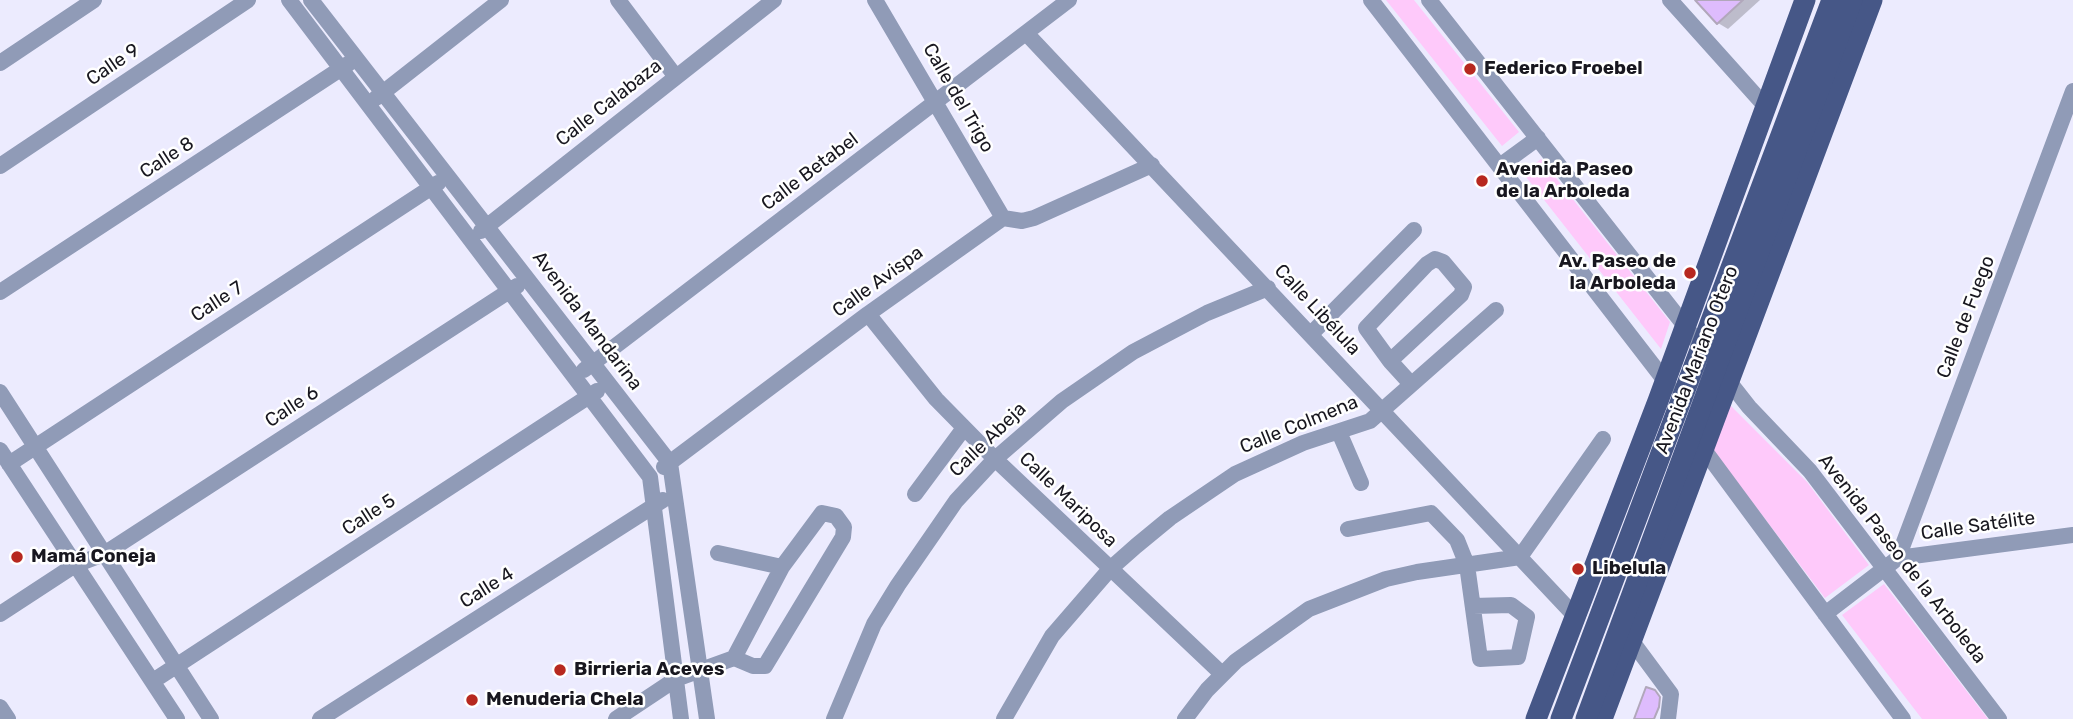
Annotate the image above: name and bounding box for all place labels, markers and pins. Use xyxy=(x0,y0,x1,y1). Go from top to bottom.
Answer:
place label: Federico Froebel xyxy=(1484,58,1643,80)
marker: Federico Froebel xyxy=(1462,61,1478,77)
place label: Avenida Paseo de la Arboleda xyxy=(1496,159,1633,203)
marker: Avenida Paseo de la Arboleda xyxy=(1474,173,1490,189)
place label: Av. Paseo de la Arboleda xyxy=(1559,251,1676,295)
marker: Av. Paseo de la Arboleda xyxy=(1682,265,1698,281)
place label: Mamá Coneja xyxy=(31,546,156,568)
marker: Mamá Coneja xyxy=(9,549,25,565)
place label: Libelula xyxy=(1592,558,1666,580)
marker: Libelula xyxy=(1570,561,1586,577)
place label: Birrieria Aceves xyxy=(574,659,724,681)
marker: Birrieria Aceves xyxy=(552,662,568,678)
place label: Menuderia Chela xyxy=(486,689,644,711)
marker: Menuderia Chela xyxy=(464,692,480,708)

